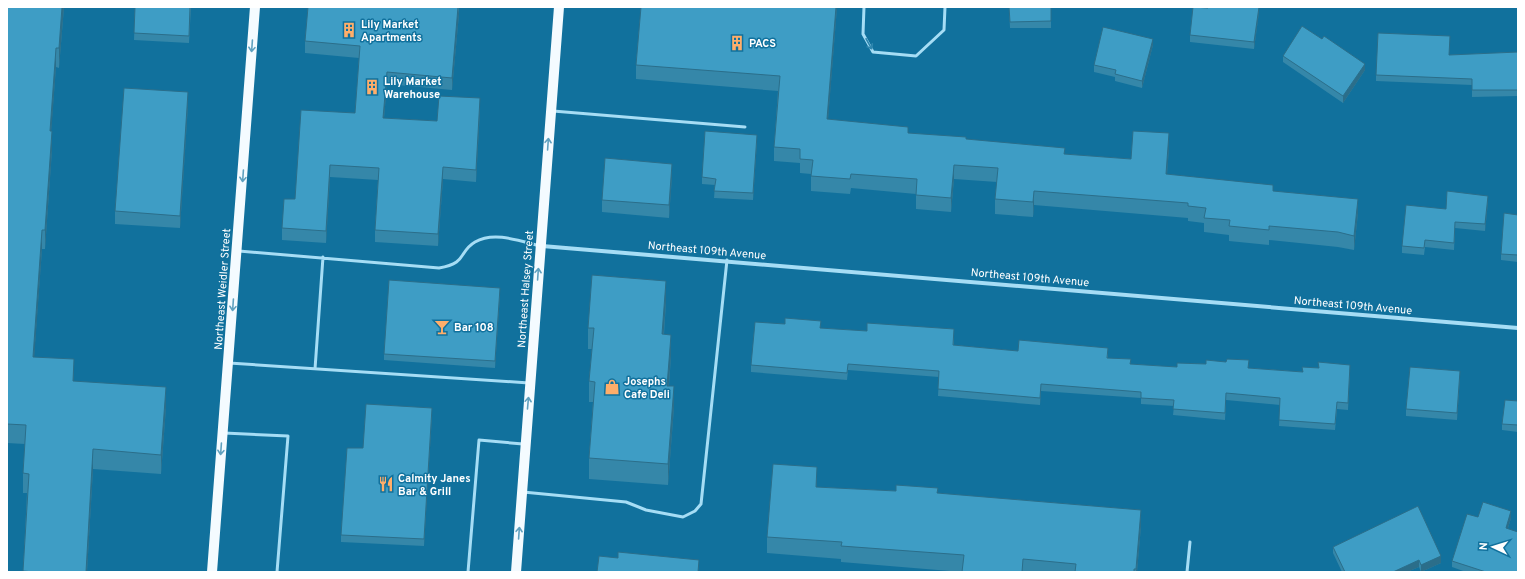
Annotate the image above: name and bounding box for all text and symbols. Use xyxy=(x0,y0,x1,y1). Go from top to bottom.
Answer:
place label: Lily Market Apartments xyxy=(361,18,422,45)
building icon: Lily Market Apartments xyxy=(340,21,358,39)
building icon: PACS xyxy=(728,34,746,52)
place label: PACS xyxy=(749,37,776,51)
one-way arrow xyxy=(866,38,873,50)
one-way arrow xyxy=(249,39,256,52)
place label: Lily Market Warehouse xyxy=(384,75,441,102)
building icon: Lily Market Warehouse xyxy=(363,78,381,96)
one-way arrow xyxy=(545,138,552,151)
one-way arrow xyxy=(239,169,246,182)
street label: Northeast Weidler Street xyxy=(212,228,234,350)
street label: Northeast Halsey Street xyxy=(515,230,537,348)
street label: Northeast 109th Avenue xyxy=(647,239,767,263)
street label: Northeast 109th Avenue xyxy=(970,266,1090,290)
one-way arrow xyxy=(535,268,542,281)
street label: Northeast 109th Avenue xyxy=(1293,294,1413,318)
one-way arrow xyxy=(230,298,237,311)
bar icon: Bar 108 xyxy=(433,318,451,336)
place label: Bar 108 xyxy=(454,321,494,335)
place label: Josephs Cafe Deli xyxy=(624,375,670,402)
shop icon: Josephs Cafe Deli xyxy=(603,378,621,396)
one-way arrow xyxy=(525,397,532,410)
one-way arrow xyxy=(218,442,225,455)
place label: Calmity Janes Bar & Grill xyxy=(398,472,471,499)
restaurant icon: Calmity Janes Bar & Grill xyxy=(377,475,395,493)
one-way arrow xyxy=(515,527,522,540)
north arrow xyxy=(1473,527,1513,567)
text: N xyxy=(1477,542,1491,551)

